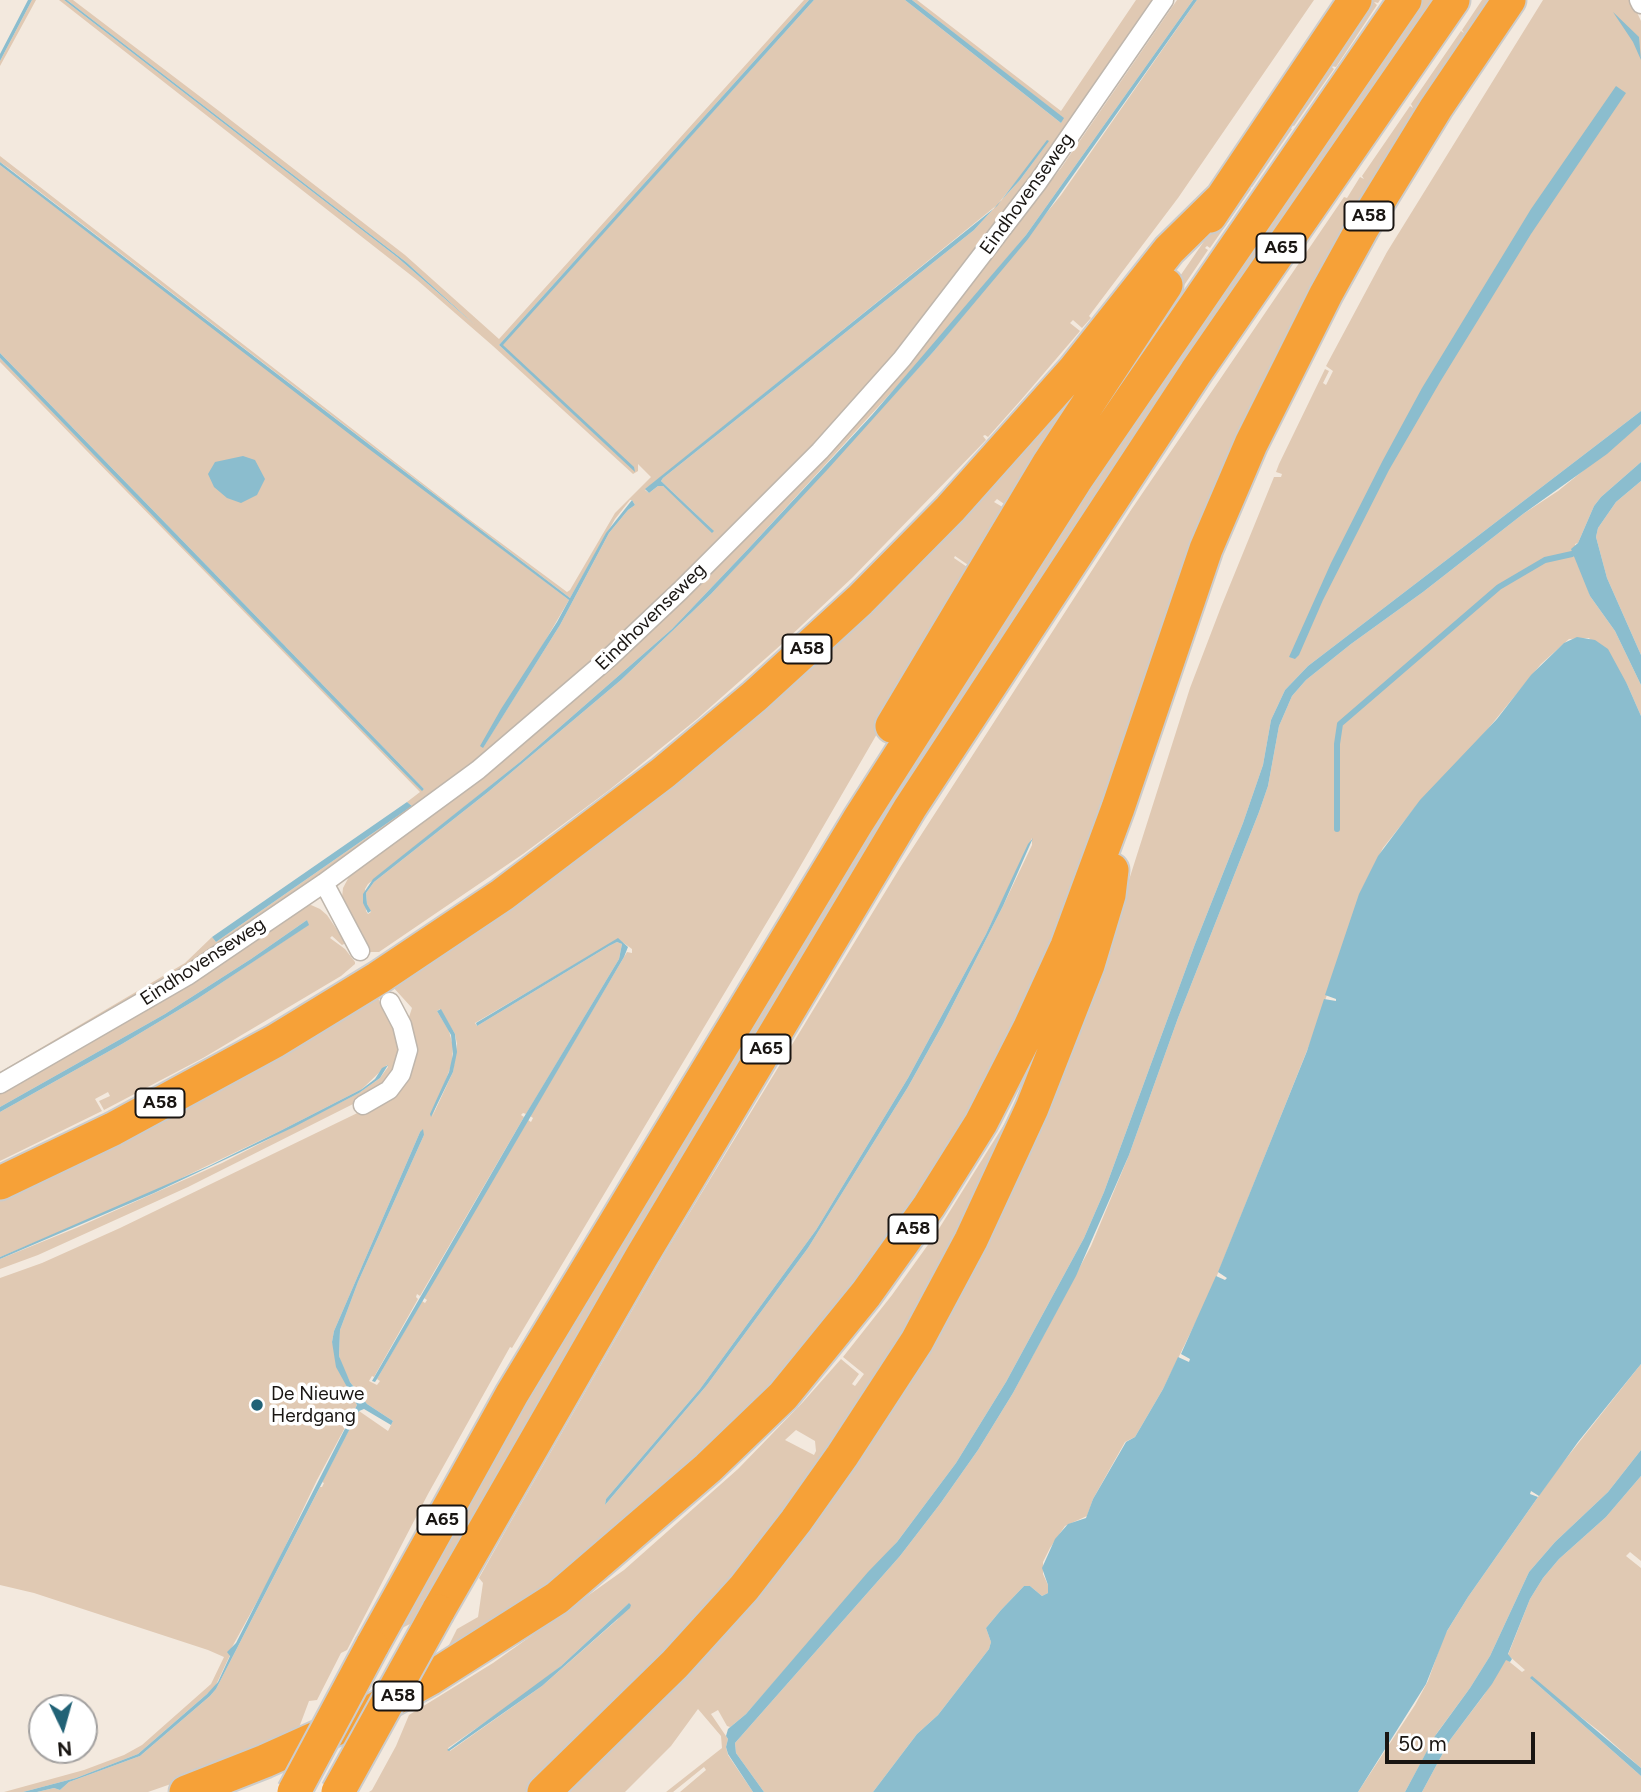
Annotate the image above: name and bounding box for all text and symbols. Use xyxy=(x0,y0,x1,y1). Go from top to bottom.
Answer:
street label: Eindhovenseweg xyxy=(975,129,1079,259)
road number: A58 xyxy=(1344,202,1394,230)
road number: A65 xyxy=(1256,234,1306,262)
street label: Eindhovenseweg xyxy=(591,559,711,675)
road number: A58 xyxy=(782,634,832,664)
street label: Eindhovenseweg xyxy=(136,913,270,1011)
road number: A65 xyxy=(742,1034,790,1064)
road number: A58 xyxy=(136,1088,184,1118)
road number: A58 xyxy=(888,1214,937,1244)
place label: De Nieuwe Herdgang xyxy=(271,1383,364,1427)
marker: De Nieuwe Herdgang xyxy=(249,1397,265,1413)
road number: A65 xyxy=(418,1506,466,1534)
road number: A58 xyxy=(374,1681,422,1710)
north arrow xyxy=(28,1694,98,1764)
scale bar xyxy=(1389,1718,1540,1762)
text: 50 m xyxy=(1398,1731,1447,1756)
text: N xyxy=(56,1736,73,1761)

